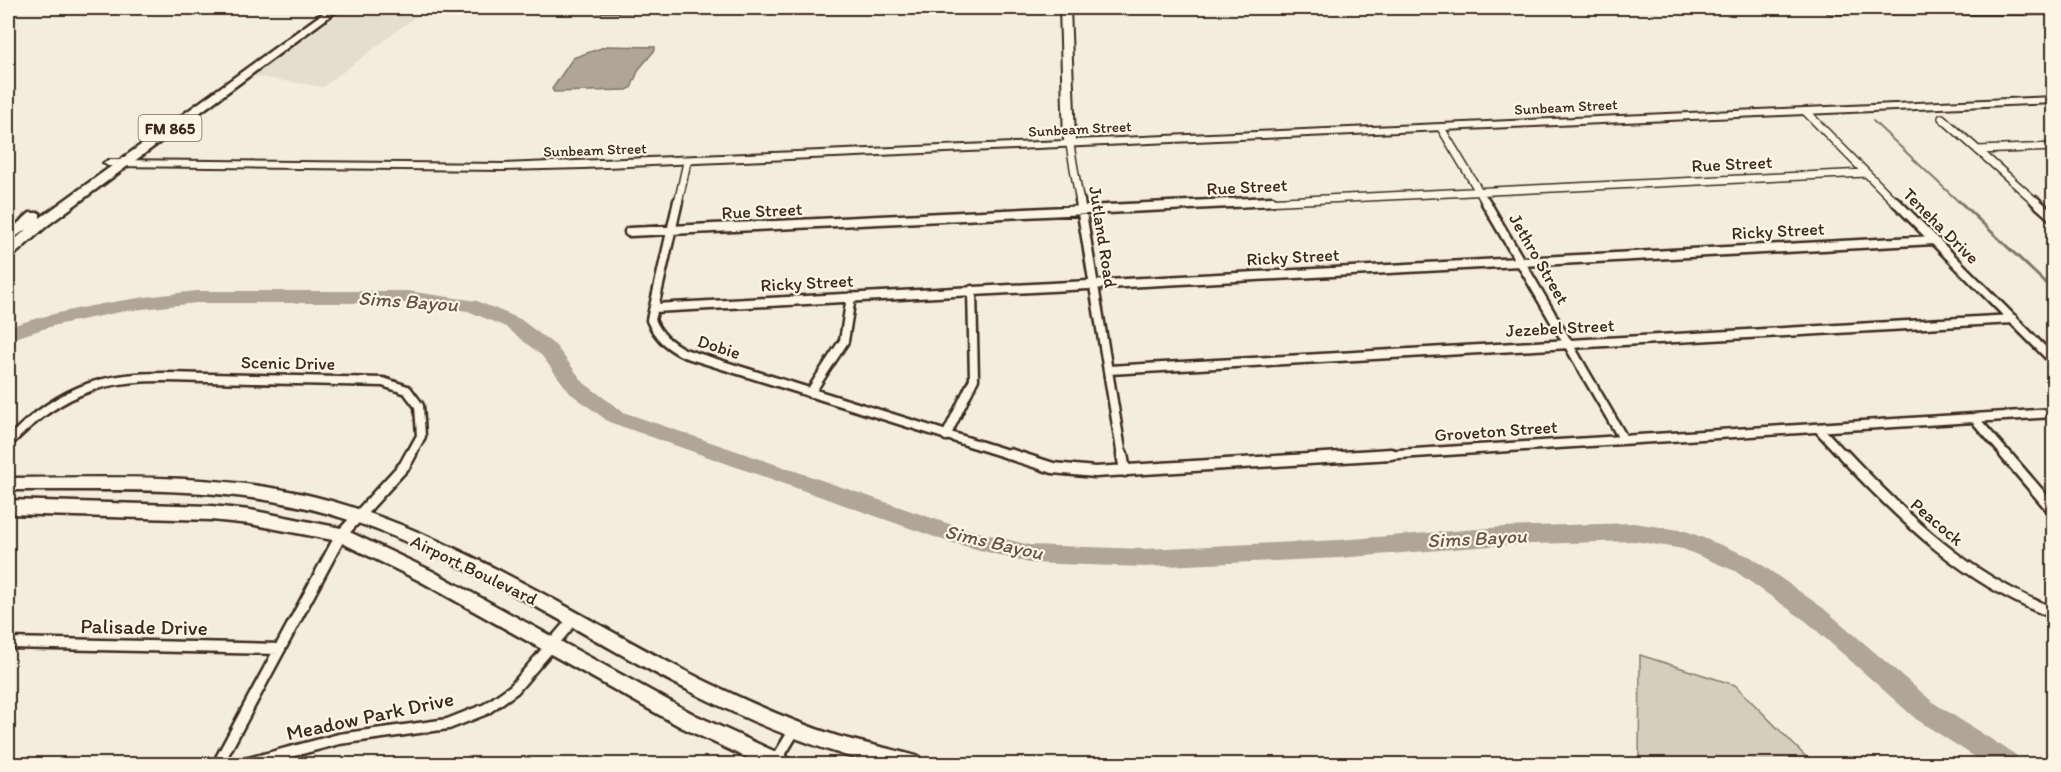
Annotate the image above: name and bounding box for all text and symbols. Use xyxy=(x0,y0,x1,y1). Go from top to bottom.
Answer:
street label: Sunbeam Street xyxy=(1514,95,1619,119)
road number: FM 865 xyxy=(138,115,201,141)
street label: Sunbeam Street xyxy=(1028,117,1133,141)
street label: Sunbeam Street xyxy=(543,139,647,161)
street label: Rue Street xyxy=(1691,151,1773,177)
street label: Rue Street xyxy=(1206,174,1288,200)
street label: Teneha Drive xyxy=(1898,183,1984,269)
street label: Jutland Road xyxy=(1084,185,1122,290)
street label: Rue Street xyxy=(721,198,803,224)
street label: Jethro Street xyxy=(1504,210,1574,309)
street label: Ricky Street xyxy=(1731,218,1825,244)
street label: Ricky Street xyxy=(1246,244,1340,270)
street label: Ricky Street xyxy=(760,270,854,296)
water label: Sims Bayou xyxy=(357,286,460,317)
street label: Jezebel Street xyxy=(1505,314,1615,342)
street label: Dobie xyxy=(695,330,743,364)
street label: Scenic Drive xyxy=(241,351,335,375)
street label: Groveton Street xyxy=(1434,416,1559,446)
street label: Peacock xyxy=(1906,494,1968,551)
water label: Sims Bayou xyxy=(943,519,1046,565)
water label: Sims Bayou xyxy=(1427,523,1528,553)
street label: Airport Boulevard xyxy=(407,530,541,610)
street label: Palisade Drive xyxy=(80,613,208,640)
street label: Meadow Park Drive xyxy=(284,686,456,745)

